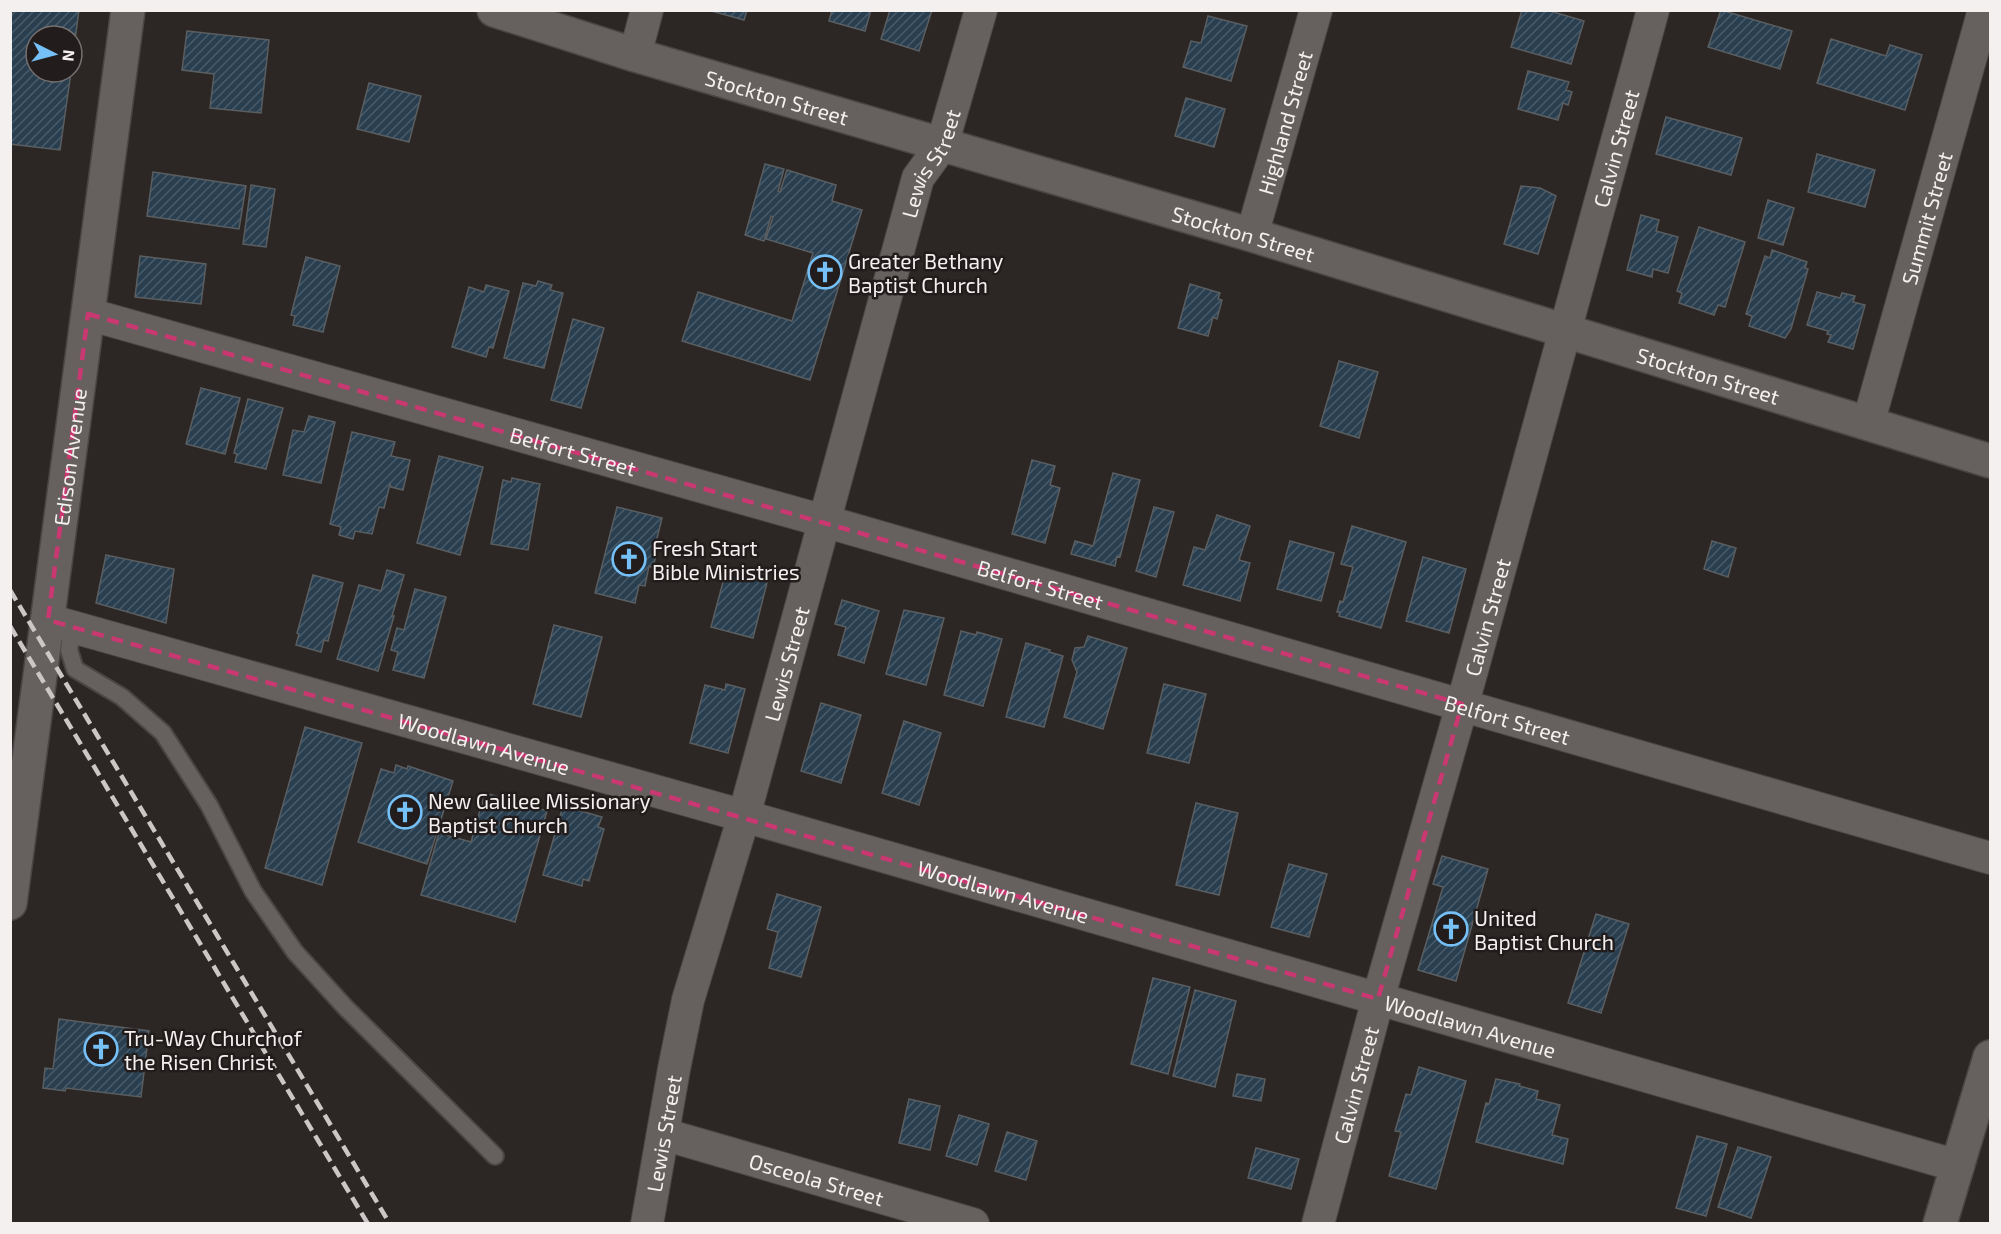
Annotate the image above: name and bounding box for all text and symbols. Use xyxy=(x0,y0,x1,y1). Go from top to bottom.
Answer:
north arrow xyxy=(24,24,84,84)
street label: Highland Street xyxy=(1252,48,1316,197)
text: N xyxy=(59,49,79,62)
street label: Stockton Street xyxy=(703,64,852,129)
street label: Calvin Street xyxy=(1587,87,1643,210)
street label: Lewis Street xyxy=(895,106,964,220)
street label: Summit Street xyxy=(1895,149,1956,287)
street label: Stockton Street xyxy=(1169,200,1318,266)
place label: Greater Bethany Baptist Church xyxy=(848,248,1003,297)
church icon: Greater Bethany Baptist Church xyxy=(807,254,843,290)
street label: Stockton Street xyxy=(1634,341,1783,408)
street label: Edison Avenue xyxy=(47,387,90,527)
street label: Belfort Street xyxy=(507,421,639,480)
place label: Fresh Start Bible Ministries xyxy=(652,535,800,584)
church icon: Fresh Start Bible Ministries xyxy=(611,541,647,577)
street label: Belfort Street xyxy=(975,554,1106,614)
street label: Calvin Street xyxy=(1459,555,1515,679)
street label: Lewis Street xyxy=(758,603,813,724)
street label: Belfort Street xyxy=(1442,689,1573,749)
street label: Woodlawn Avenue xyxy=(395,707,573,779)
place label: New Galilee Missionary Baptist Church xyxy=(428,788,651,837)
church icon: New Galilee Missionary Baptist Church xyxy=(387,794,423,830)
street label: Woodlawn Avenue xyxy=(915,854,1092,927)
place label: United Baptist Church xyxy=(1474,905,1614,954)
church icon: United Baptist Church xyxy=(1433,911,1469,947)
street label: Woodlawn Avenue xyxy=(1382,989,1559,1062)
street label: Calvin Street xyxy=(1327,1023,1383,1147)
place label: Tru-Way Church of the Risen Christ xyxy=(124,1025,303,1074)
church icon: Tru-Way Church of the Risen Christ xyxy=(83,1031,119,1067)
street label: Lewis Street xyxy=(640,1073,685,1194)
street label: Osceola Street xyxy=(746,1147,887,1210)

